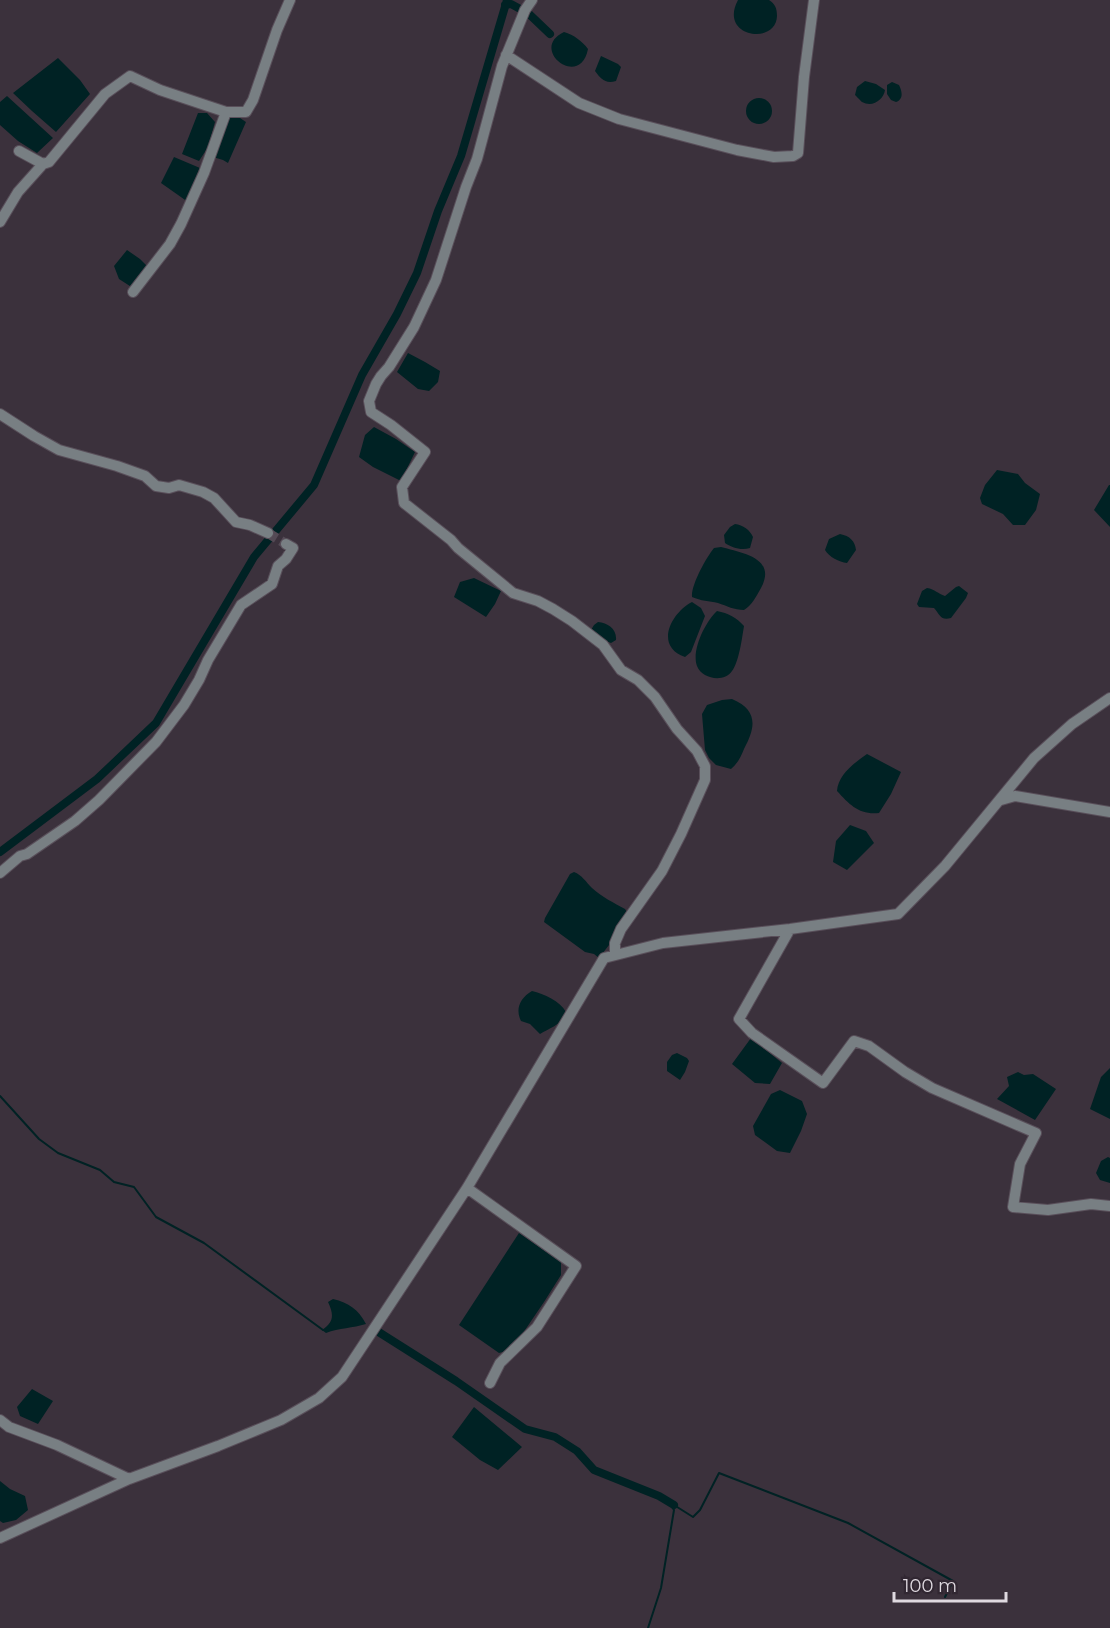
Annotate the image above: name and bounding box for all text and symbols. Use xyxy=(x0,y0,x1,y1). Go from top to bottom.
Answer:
scale bar xyxy=(894,1565,1006,1603)
text: 100 m xyxy=(903,1575,957,1597)

